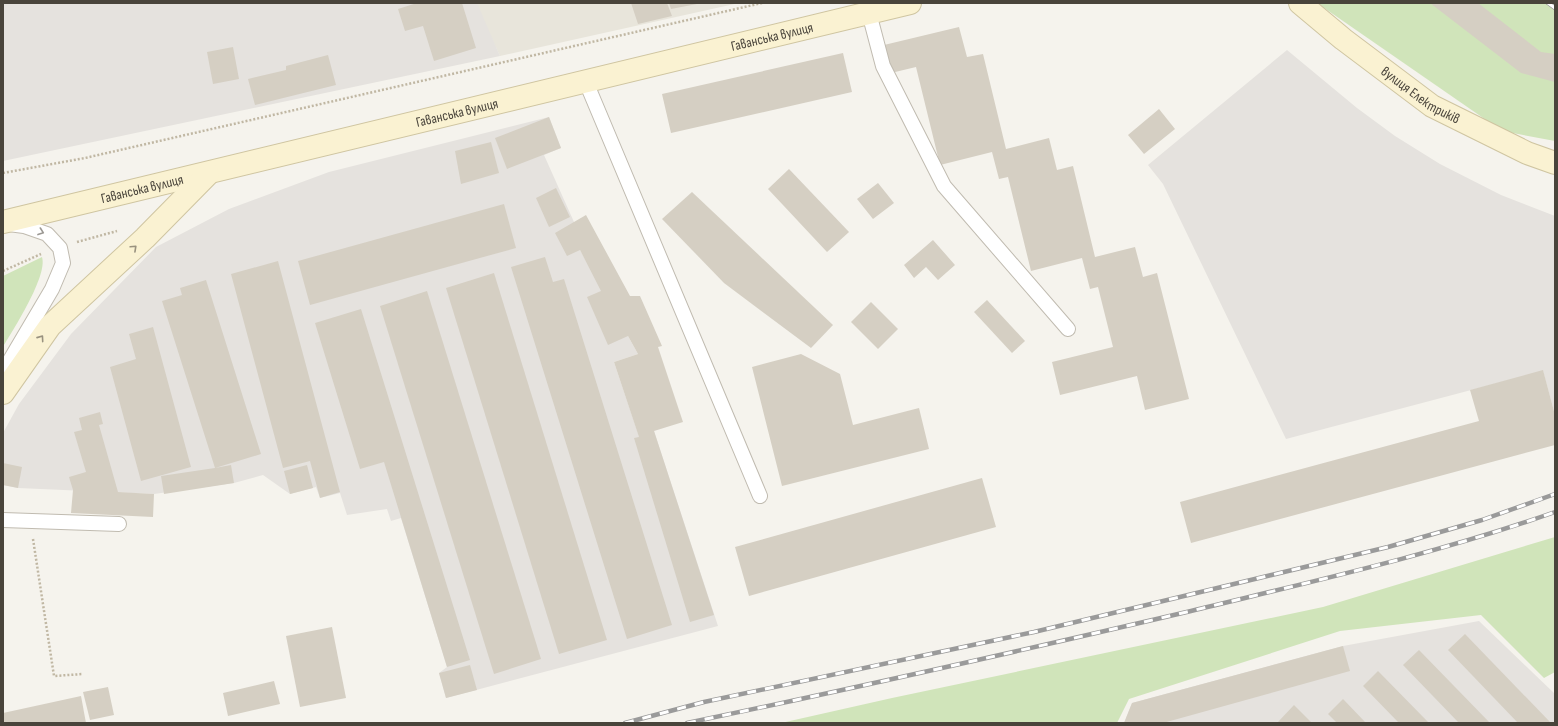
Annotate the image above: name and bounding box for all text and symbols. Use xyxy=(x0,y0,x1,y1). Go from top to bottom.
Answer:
street label: Гаванська вулиця xyxy=(729,19,815,55)
street label: вулиця Електриків xyxy=(1378,63,1463,128)
street label: Гаванська вулиця xyxy=(414,95,500,131)
street label: Гаванська вулиця xyxy=(99,171,185,207)
one-way arrow xyxy=(37,228,44,236)
one-way arrow xyxy=(130,246,137,253)
one-way arrow xyxy=(36,335,44,342)

